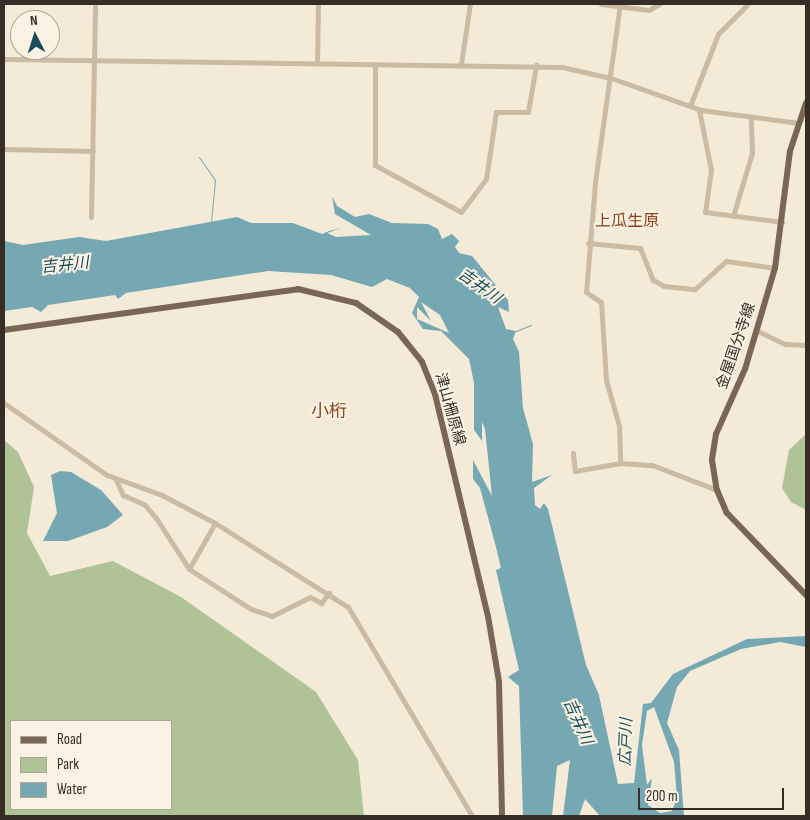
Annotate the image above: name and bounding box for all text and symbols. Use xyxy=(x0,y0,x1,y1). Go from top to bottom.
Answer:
north arrow xyxy=(10,10,60,60)
text: N xyxy=(29,12,38,29)
district label: 上瓜生原 xyxy=(595,212,659,232)
water label: 吉井川 xyxy=(40,254,90,278)
water label: 吉井川 xyxy=(454,265,504,309)
street label: 金屋国分寺線 xyxy=(713,301,759,391)
street label: 津山柵原線 xyxy=(431,370,469,448)
district label: 小桁 xyxy=(311,401,347,423)
water label: 吉井川 xyxy=(558,696,596,748)
water label: 広戸川 xyxy=(617,718,637,766)
legend xyxy=(10,720,172,810)
text: Road xyxy=(57,730,82,749)
text: Park xyxy=(57,755,79,774)
scale bar xyxy=(640,778,786,810)
text: Water xyxy=(57,780,87,799)
text: 200 m xyxy=(646,787,678,806)

